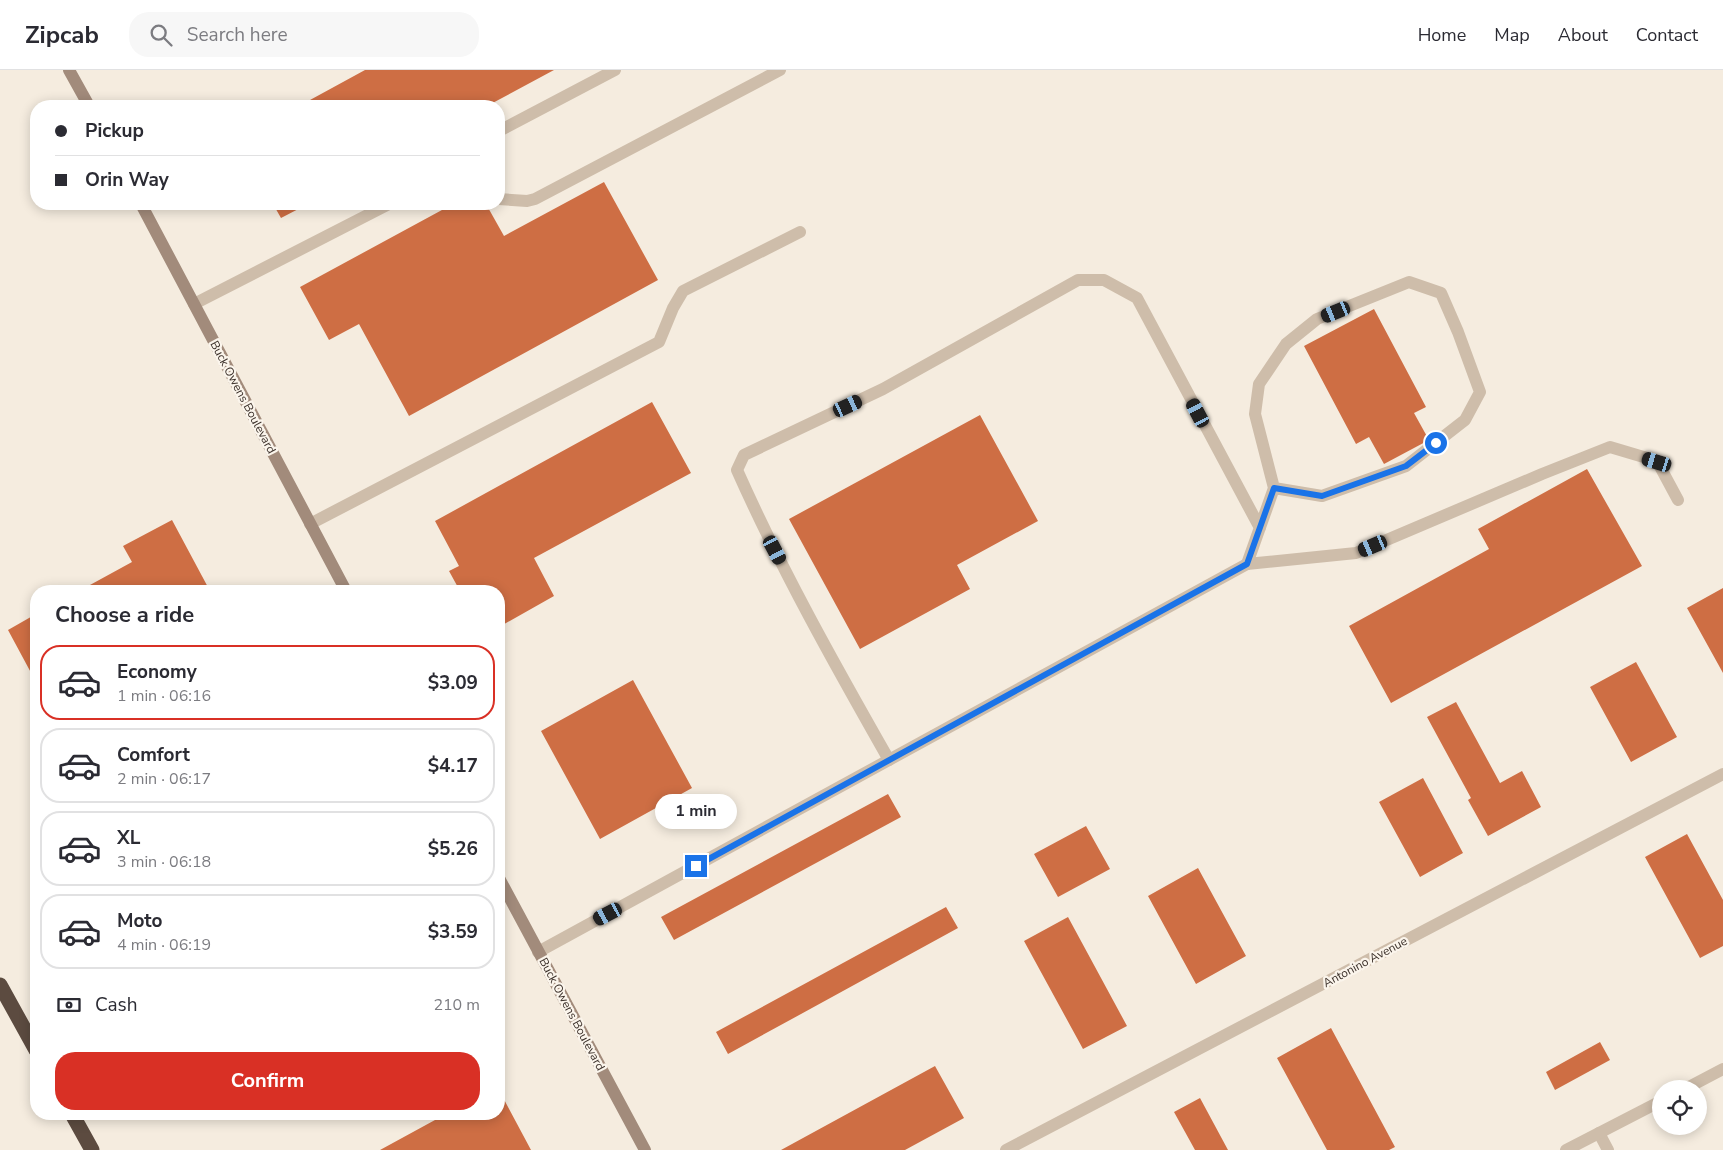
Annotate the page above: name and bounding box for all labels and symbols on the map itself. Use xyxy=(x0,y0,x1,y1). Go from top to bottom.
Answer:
car xyxy=(1319,299,1352,325)
street label: Buck Owens Boulevard xyxy=(206,338,280,456)
car xyxy=(831,393,864,419)
car xyxy=(1184,396,1211,430)
route start xyxy=(1425,432,1447,454)
car xyxy=(1640,450,1673,474)
car xyxy=(761,533,788,567)
car xyxy=(1356,533,1389,559)
callout: 1 min xyxy=(655,794,737,828)
route end xyxy=(685,855,707,877)
car xyxy=(591,900,624,928)
street label: Antonino Avenue xyxy=(1320,933,1410,991)
street label: Buck Owens Boulevard xyxy=(535,955,609,1073)

